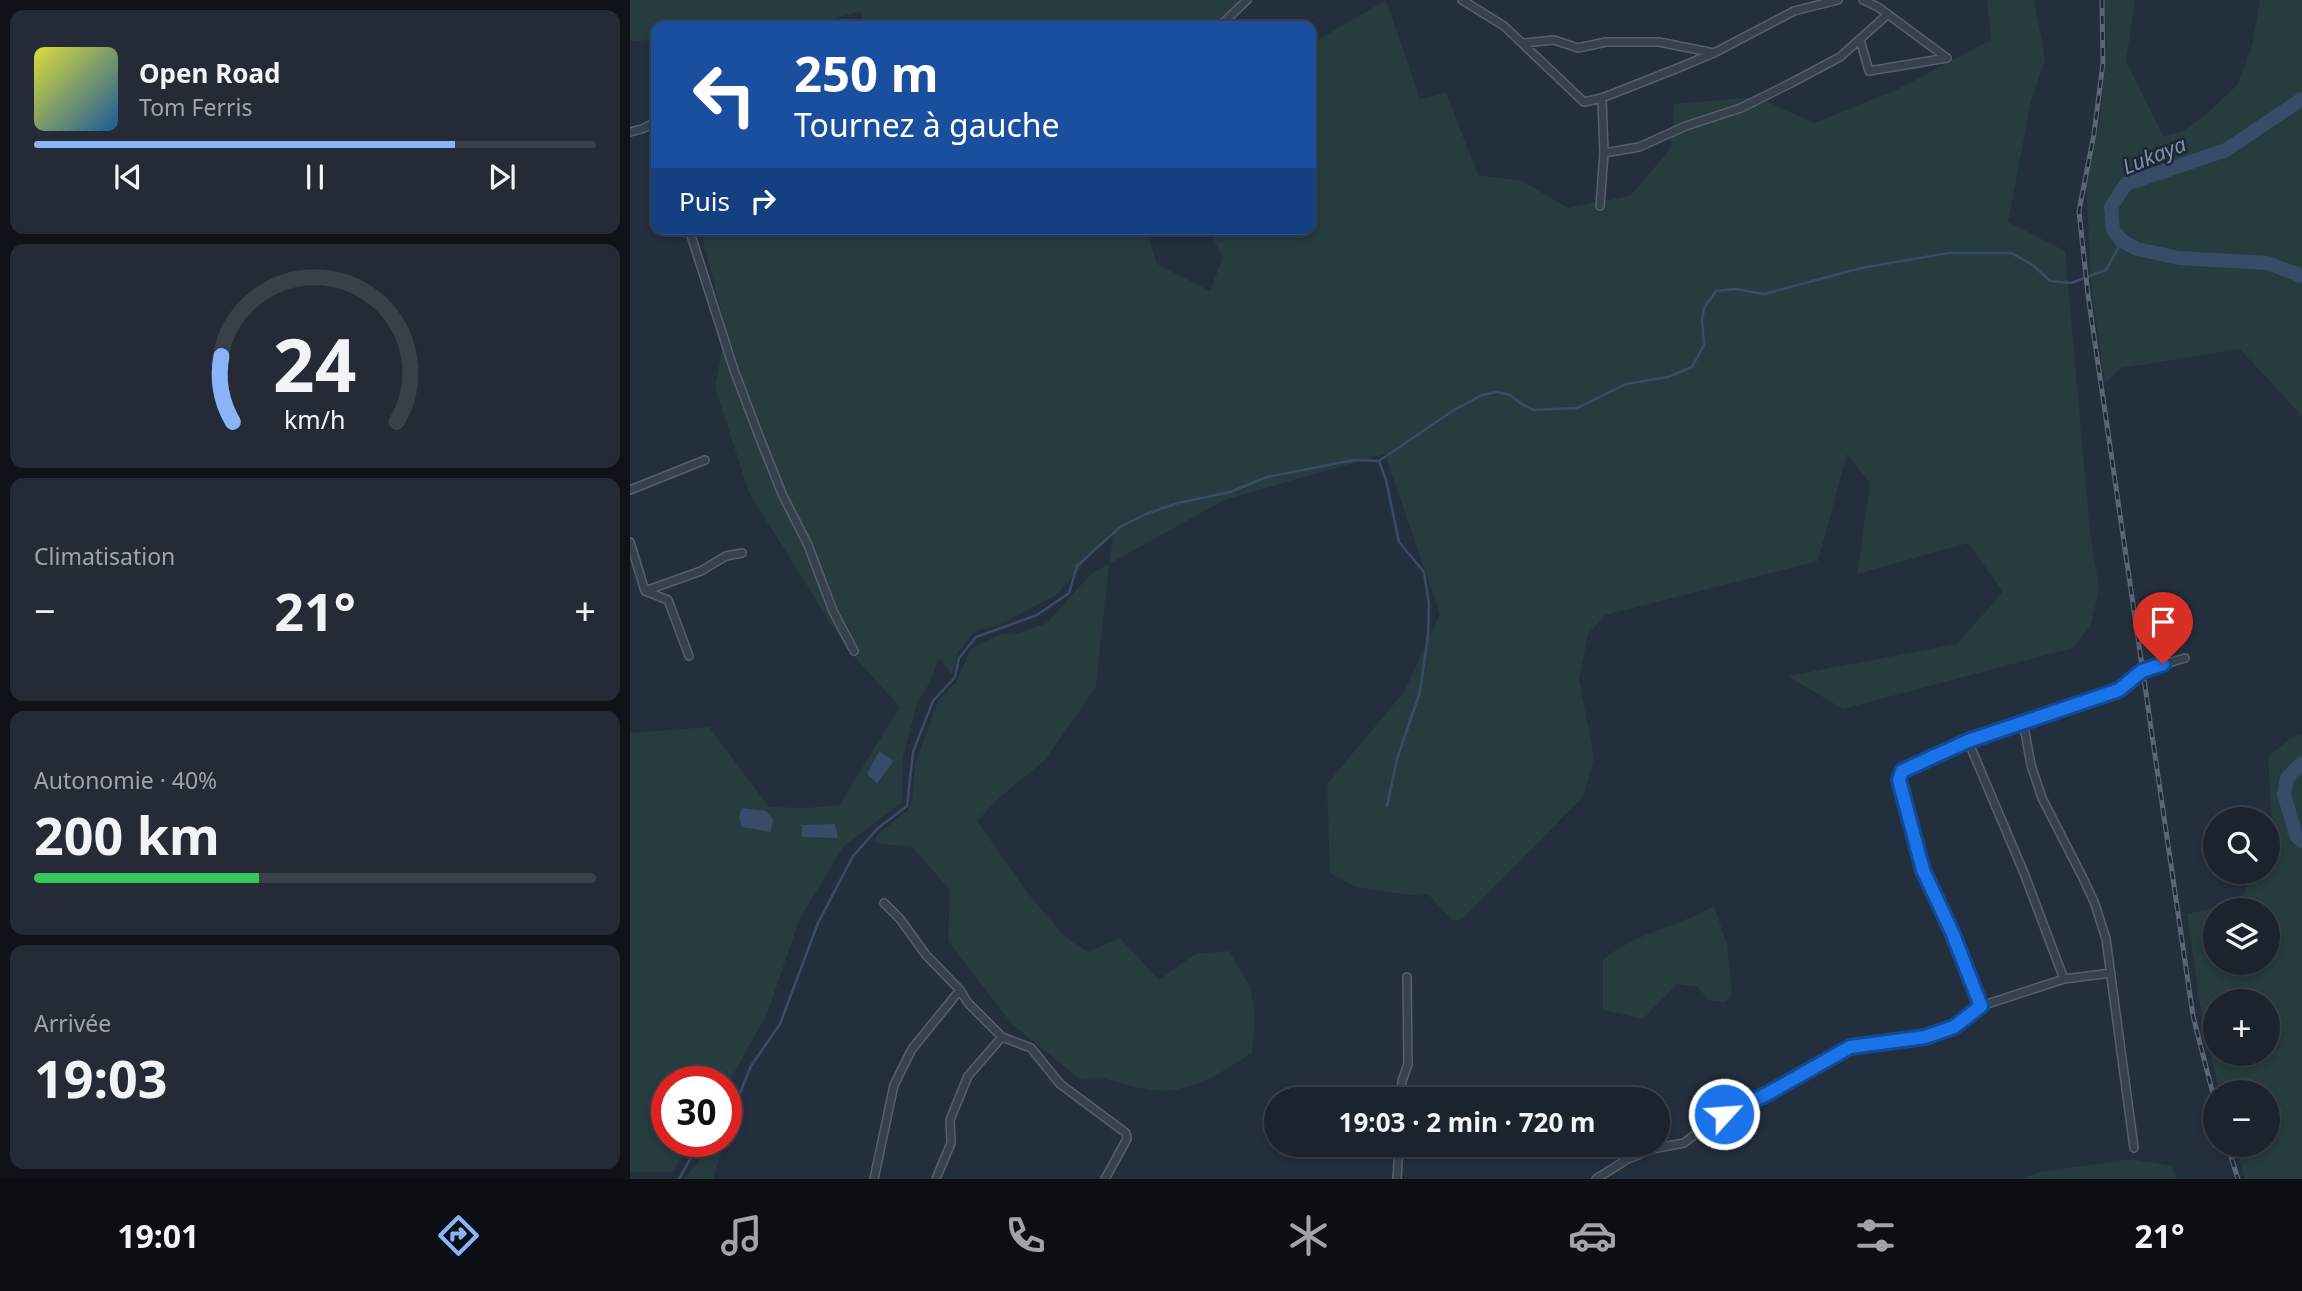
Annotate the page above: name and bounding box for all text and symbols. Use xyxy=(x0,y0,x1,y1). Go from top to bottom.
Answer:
text: 250 m xyxy=(794,40,939,106)
icon: left xyxy=(679,49,770,140)
text: Open Road xyxy=(139,55,281,91)
text: Tom Ferris xyxy=(139,91,252,123)
text: Tournez à gauche xyxy=(794,103,1060,146)
water label: Lukaya xyxy=(2118,130,2190,180)
icon: previous xyxy=(109,158,147,196)
icon: pause xyxy=(296,158,334,196)
icon: next xyxy=(483,158,521,196)
icon: right xyxy=(744,182,782,220)
text: Puis xyxy=(679,183,730,219)
text: 24 xyxy=(273,314,357,413)
text: km/h xyxy=(284,401,346,435)
text: Climatisation xyxy=(34,540,175,572)
text: 21° xyxy=(274,575,356,646)
text: − xyxy=(34,584,56,636)
text: + xyxy=(574,584,596,636)
pin xyxy=(2133,592,2193,664)
icon: arrive xyxy=(2144,603,2182,641)
text: Autonomie · 40% xyxy=(34,764,217,796)
text: 200 km xyxy=(34,799,220,870)
map controls xyxy=(2203,807,2280,1157)
button: search xyxy=(2203,807,2280,884)
button: layers xyxy=(2203,898,2280,975)
button: + xyxy=(2203,989,2280,1066)
text: Arrivée xyxy=(34,1007,111,1039)
text: 19:03 xyxy=(34,1042,168,1113)
speed limit sign: 30 xyxy=(651,1066,742,1157)
position arrow xyxy=(1687,1077,1761,1151)
button: − xyxy=(2203,1080,2280,1157)
text: 19:03 · 2 min · 720 m xyxy=(1339,1104,1595,1140)
icon: directions xyxy=(434,1211,483,1260)
icon: music xyxy=(717,1211,766,1260)
icon: phone xyxy=(1001,1211,1050,1260)
icon: climate xyxy=(1284,1211,1333,1260)
icon: car xyxy=(1568,1211,1617,1260)
icon: filters xyxy=(1851,1211,1900,1260)
text: 19:01 xyxy=(117,1214,199,1257)
text: 21° xyxy=(2135,1214,2185,1257)

